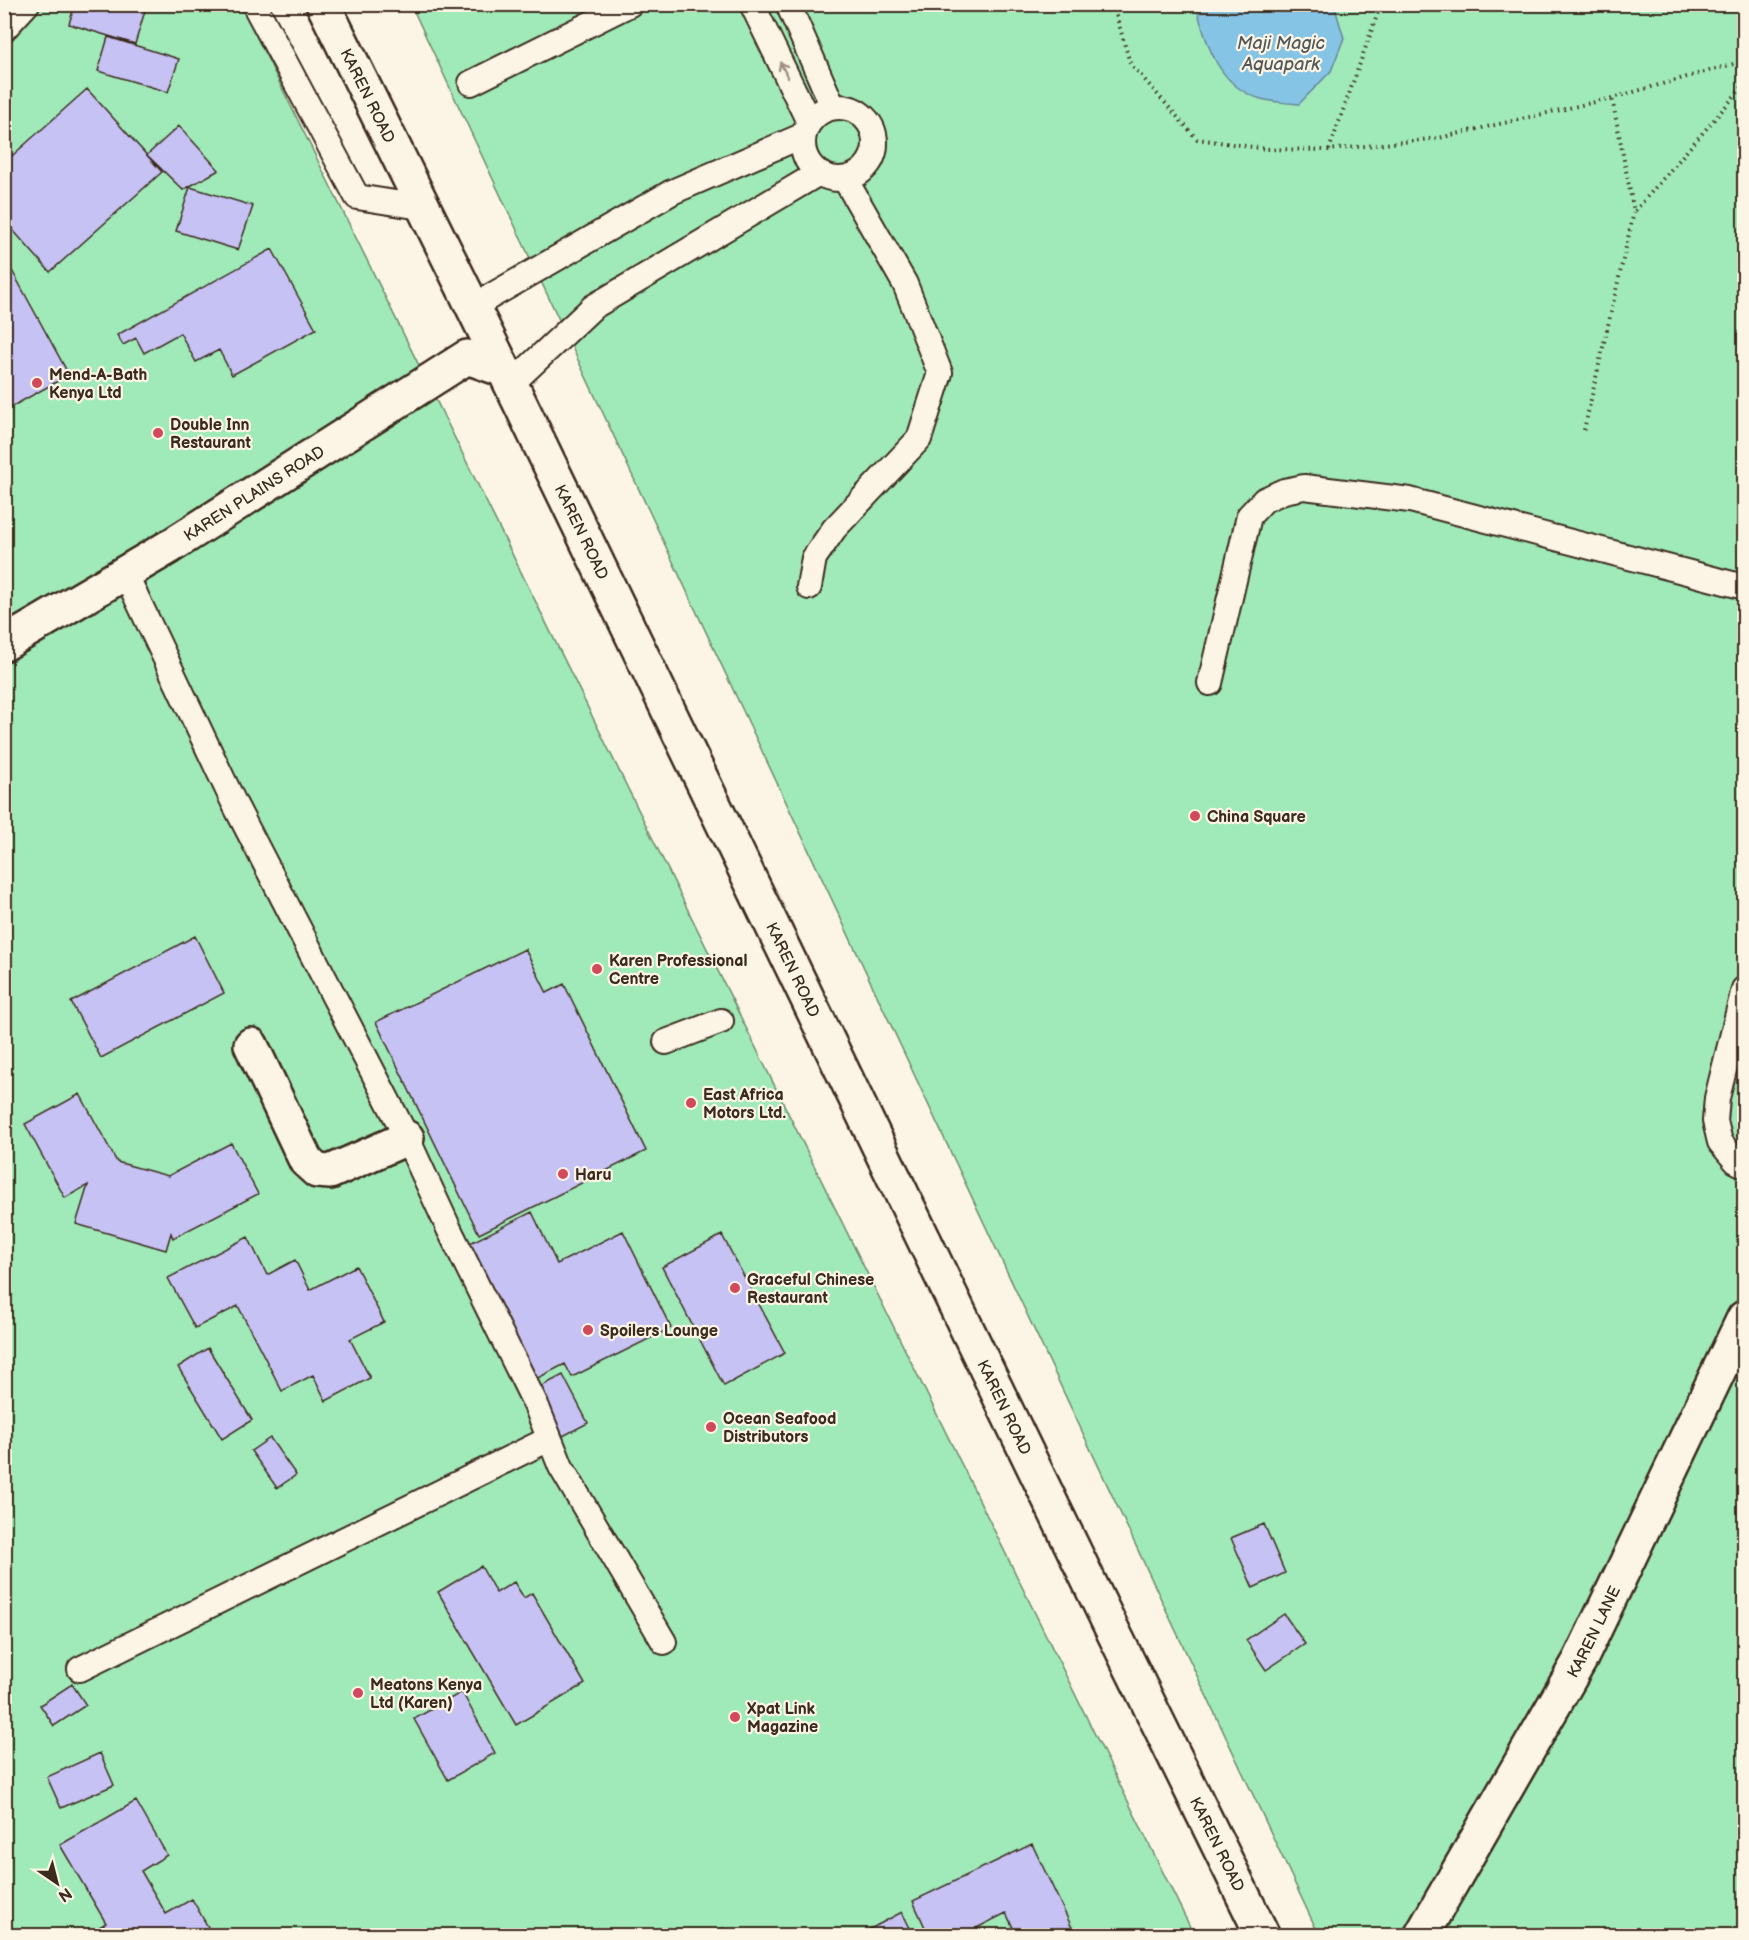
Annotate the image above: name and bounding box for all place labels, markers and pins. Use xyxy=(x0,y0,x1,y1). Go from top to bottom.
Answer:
place label: Mend-A-Bath Kenya Ltd xyxy=(49,366,147,403)
marker: Mend-A-Bath Kenya Ltd xyxy=(30,376,44,390)
place label: Double Inn Restaurant xyxy=(170,416,251,453)
marker: Double Inn Restaurant xyxy=(151,426,165,440)
place label: China Square xyxy=(1207,808,1306,827)
marker: China Square xyxy=(1188,809,1202,823)
place label: Karen Professional Centre xyxy=(609,952,747,989)
marker: Karen Professional Centre xyxy=(590,962,604,976)
place label: East Africa Motors Ltd. xyxy=(703,1086,786,1123)
marker: East Africa Motors Ltd. xyxy=(684,1096,698,1110)
place label: Haru xyxy=(575,1166,611,1185)
marker: Haru xyxy=(556,1167,570,1181)
place label: Graceful Chinese Restaurant xyxy=(747,1271,874,1308)
marker: Graceful Chinese Restaurant xyxy=(728,1281,742,1295)
place label: Spoilers Lounge xyxy=(600,1322,718,1341)
marker: Spoilers Lounge xyxy=(581,1323,595,1337)
place label: Ocean Seafood Distributors xyxy=(723,1410,836,1447)
marker: Ocean Seafood Distributors xyxy=(704,1420,718,1434)
place label: Meatons Kenya Ltd (Karen) xyxy=(370,1676,482,1713)
marker: Meatons Kenya Ltd (Karen) xyxy=(351,1686,365,1700)
place label: Xpat Link Magazine xyxy=(747,1700,818,1737)
marker: Xpat Link Magazine xyxy=(728,1710,742,1724)

